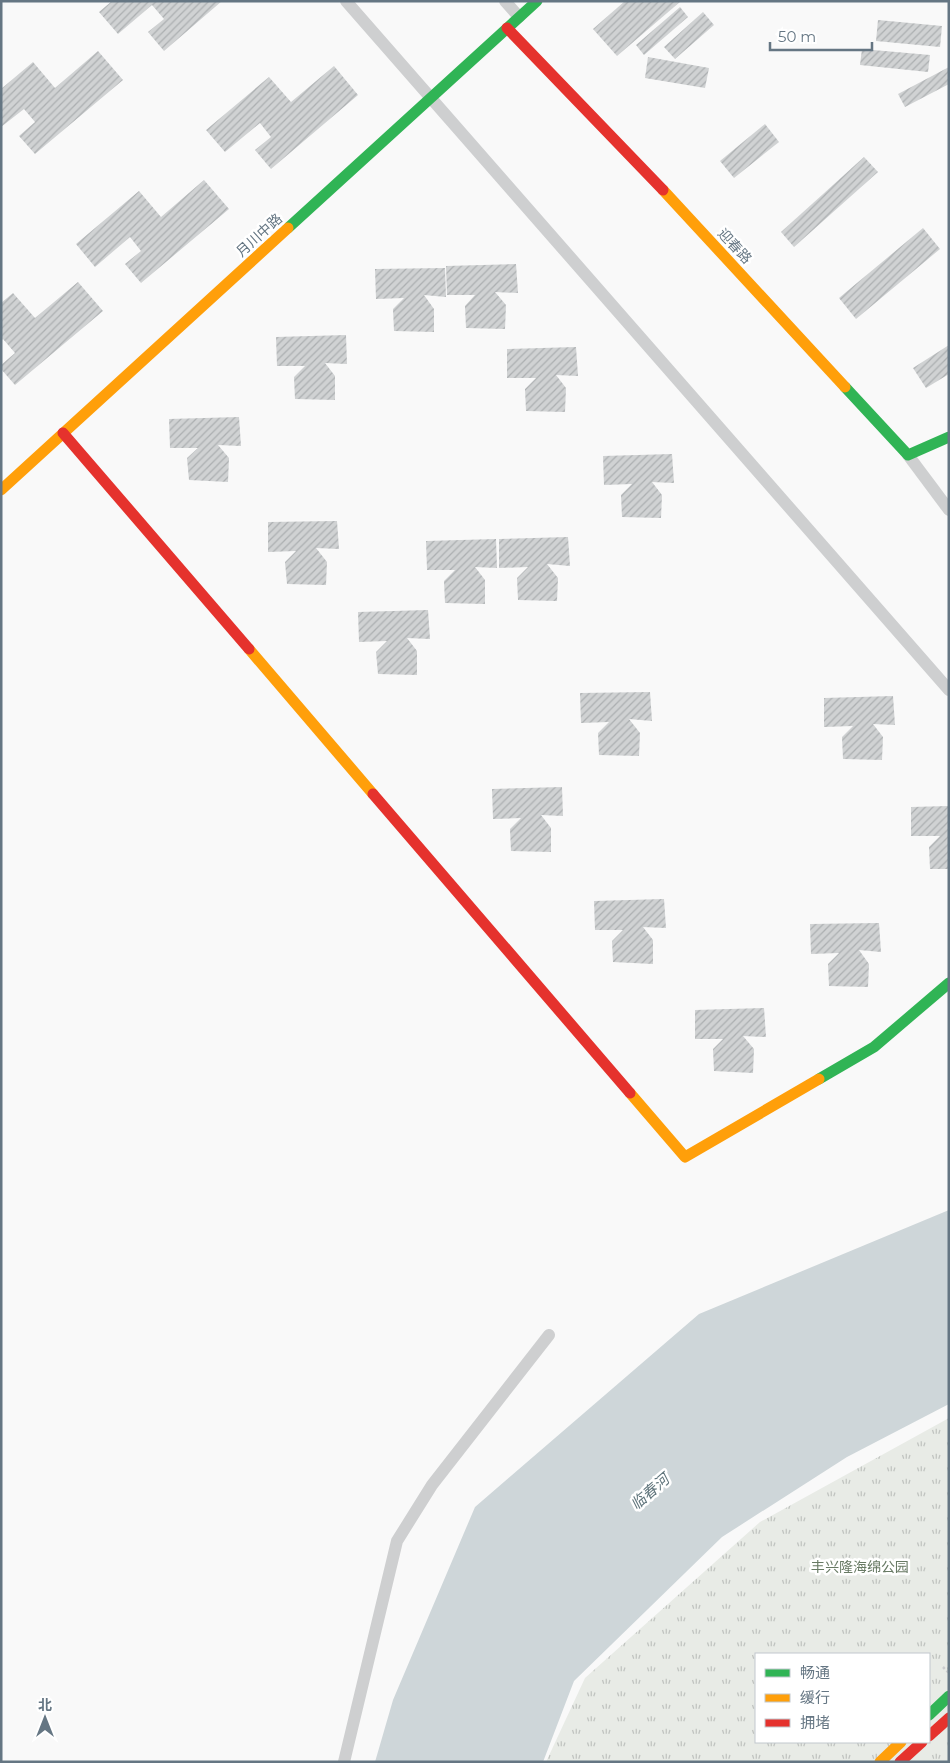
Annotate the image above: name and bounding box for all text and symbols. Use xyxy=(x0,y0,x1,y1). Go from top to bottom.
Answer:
scale bar xyxy=(770,20,872,52)
text: 50 m xyxy=(778,27,816,46)
street label: 月川中路 xyxy=(232,210,286,260)
street label: 迎春路 xyxy=(714,225,756,267)
water label: 临春河 xyxy=(626,1468,675,1514)
park label: 丰兴隆海绵公园 xyxy=(811,1558,909,1576)
legend xyxy=(755,1653,930,1743)
text: 畅通 xyxy=(800,1663,830,1682)
text: 缓行 xyxy=(800,1688,830,1707)
north arrow xyxy=(20,1693,70,1743)
text: 北 xyxy=(38,1696,52,1714)
text: 拥堵 xyxy=(800,1713,830,1732)

